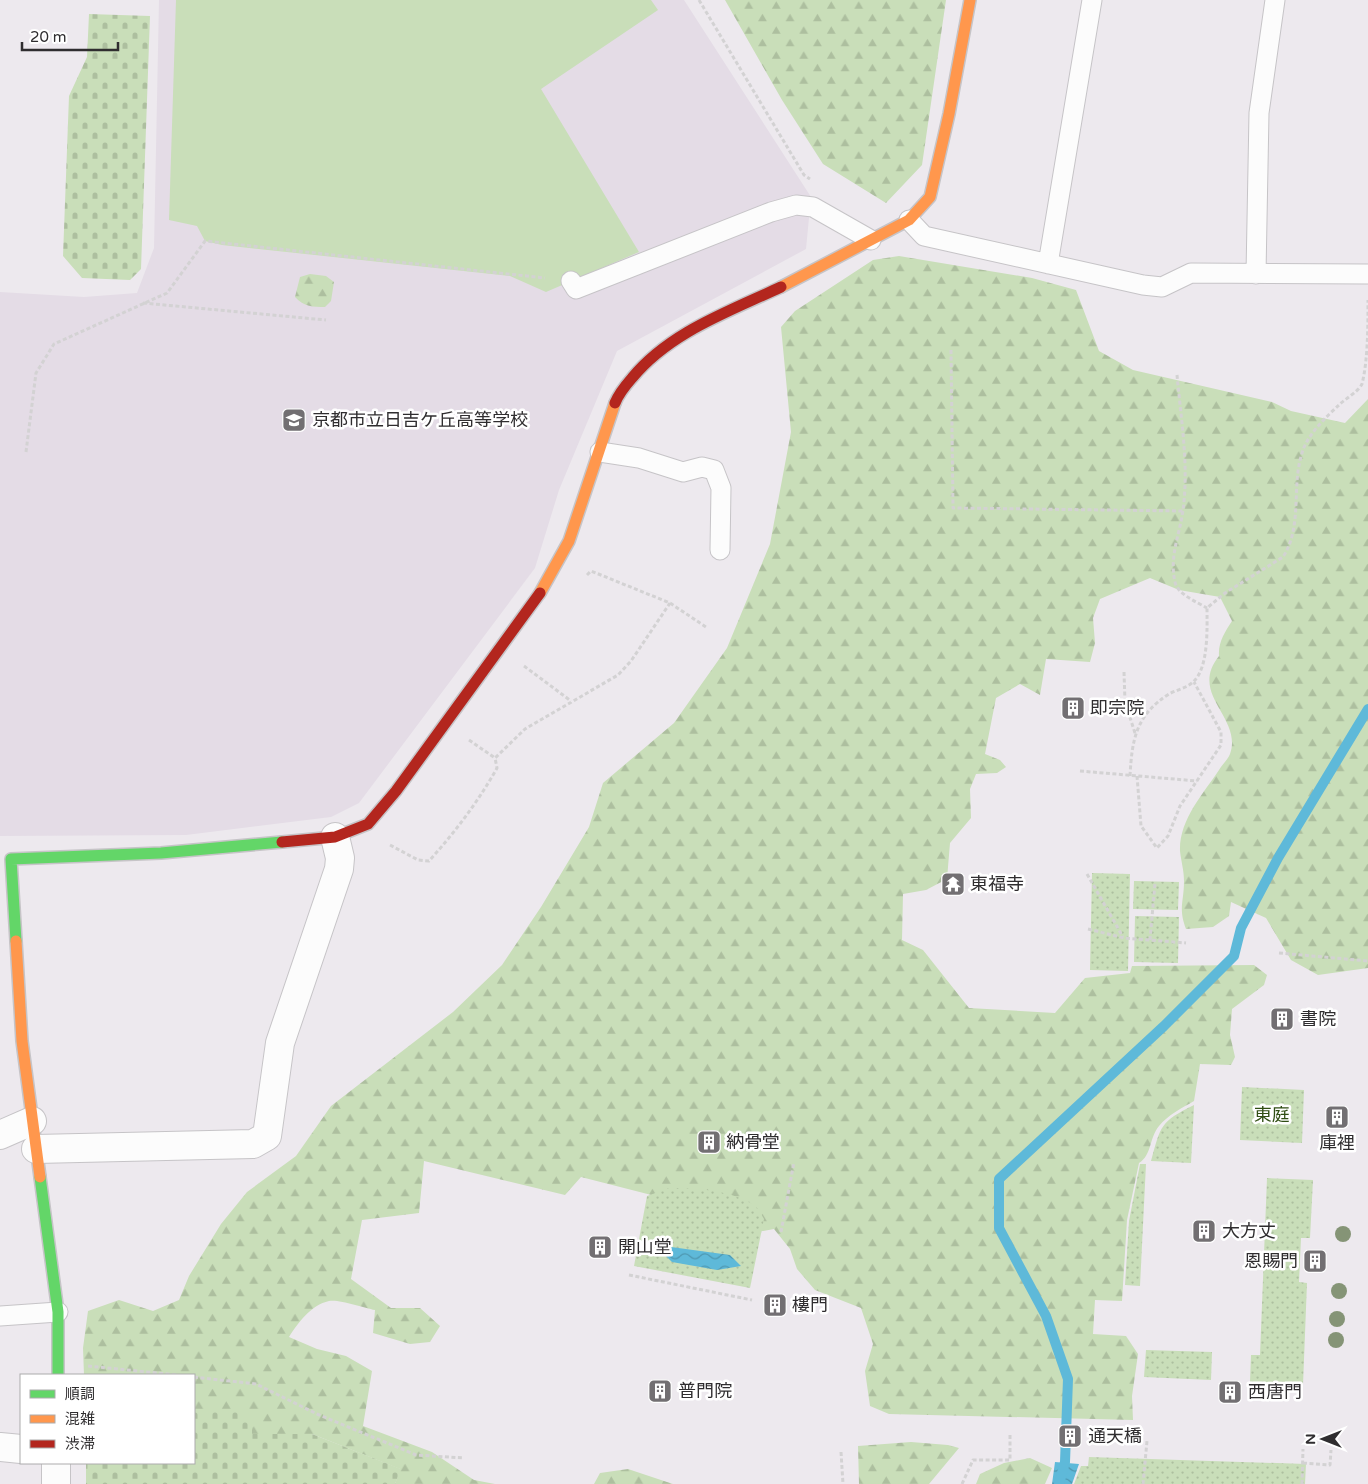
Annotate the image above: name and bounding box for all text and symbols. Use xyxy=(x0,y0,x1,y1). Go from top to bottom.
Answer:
scale bar xyxy=(22,20,119,52)
text: 20 m xyxy=(30,28,67,46)
school or university icon: 京都市立日吉ケ丘高等学校 xyxy=(281,407,307,433)
place label: 京都市立日吉ケ丘高等学校 xyxy=(312,409,528,431)
building icon: 即宗院 xyxy=(1060,695,1086,721)
place label: 即宗院 xyxy=(1090,697,1144,719)
temple icon: 東福寺 xyxy=(940,871,966,897)
place label: 東福寺 xyxy=(970,873,1024,895)
building icon: 書院 xyxy=(1269,1006,1295,1032)
place label: 書院 xyxy=(1300,1008,1336,1030)
park label: 東庭 xyxy=(1254,1104,1290,1126)
building icon: 庫裡 xyxy=(1324,1104,1350,1130)
building icon: 納骨堂 xyxy=(696,1129,722,1155)
place label: 納骨堂 xyxy=(726,1131,780,1153)
place label: 庫裡 xyxy=(1319,1132,1355,1154)
building icon: 大方丈 xyxy=(1191,1218,1217,1244)
place label: 大方丈 xyxy=(1222,1220,1276,1242)
building icon: 開山堂 xyxy=(587,1234,613,1260)
place label: 開山堂 xyxy=(618,1236,672,1258)
building icon: 恩賜門 xyxy=(1302,1248,1328,1274)
place label: 恩賜門 xyxy=(1244,1250,1298,1272)
building icon: 樓門 xyxy=(762,1292,788,1318)
place label: 樓門 xyxy=(792,1294,828,1316)
legend xyxy=(20,1374,195,1464)
building icon: 普門院 xyxy=(647,1378,673,1404)
building icon: 西唐門 xyxy=(1217,1379,1243,1405)
place label: 普門院 xyxy=(678,1380,732,1402)
place label: 西唐門 xyxy=(1248,1381,1302,1403)
text: 順調 xyxy=(65,1385,95,1403)
text: 混雑 xyxy=(65,1410,95,1428)
north arrow xyxy=(1298,1414,1348,1464)
building icon: 通天橋 xyxy=(1057,1423,1083,1449)
place label: 通天橋 xyxy=(1088,1425,1142,1447)
text: N xyxy=(1302,1433,1319,1445)
text: 渋滞 xyxy=(65,1435,95,1453)

